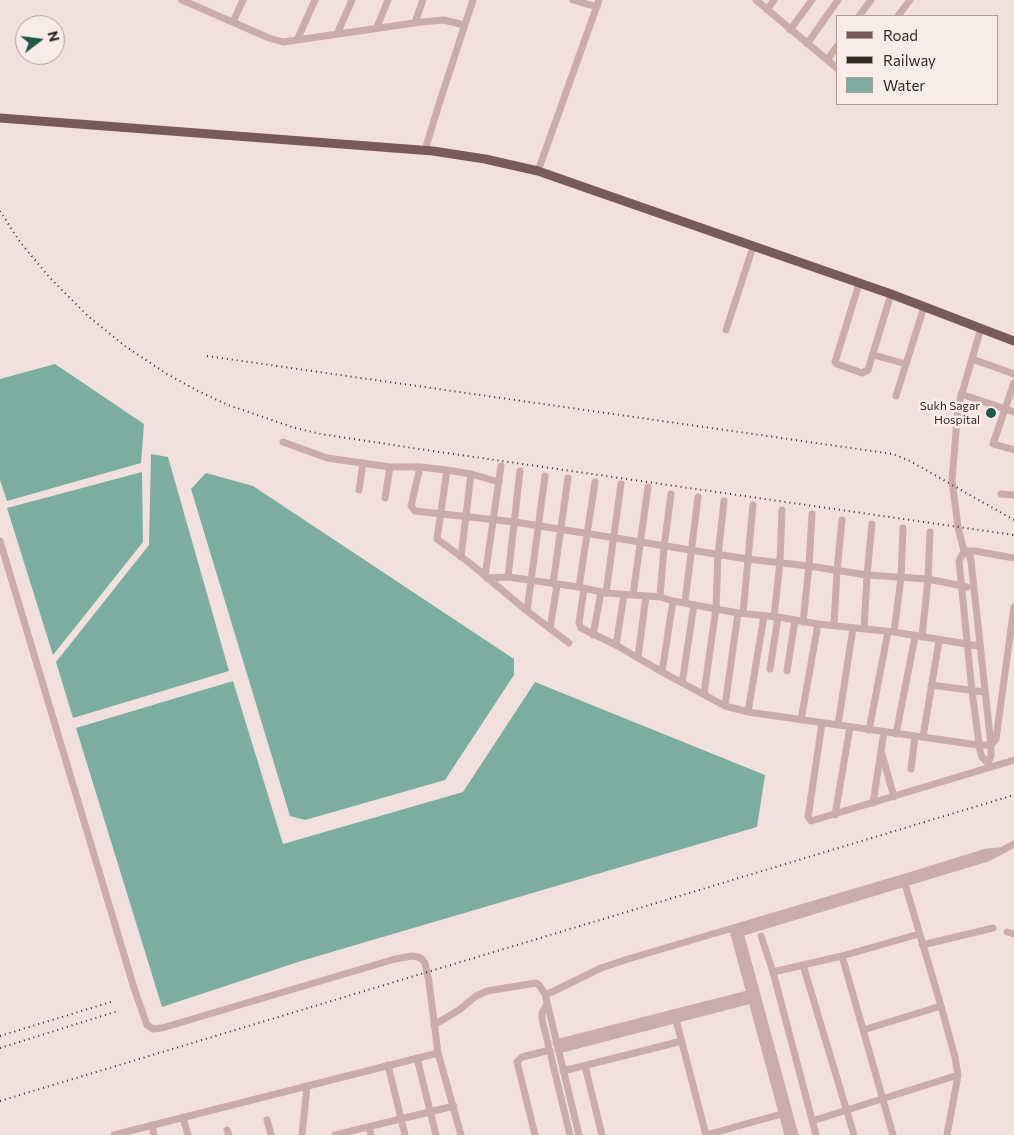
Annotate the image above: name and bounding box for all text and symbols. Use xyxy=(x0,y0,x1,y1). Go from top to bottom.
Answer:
north arrow xyxy=(15,15,65,65)
legend xyxy=(836,15,999,105)
text: Road xyxy=(883,26,918,44)
text: N xyxy=(44,29,64,44)
text: Railway xyxy=(883,51,936,69)
text: Water xyxy=(883,76,925,94)
place label: Sukh Sagar Hospital xyxy=(920,399,980,427)
marker: Sukh Sagar Hospital xyxy=(984,406,998,420)

